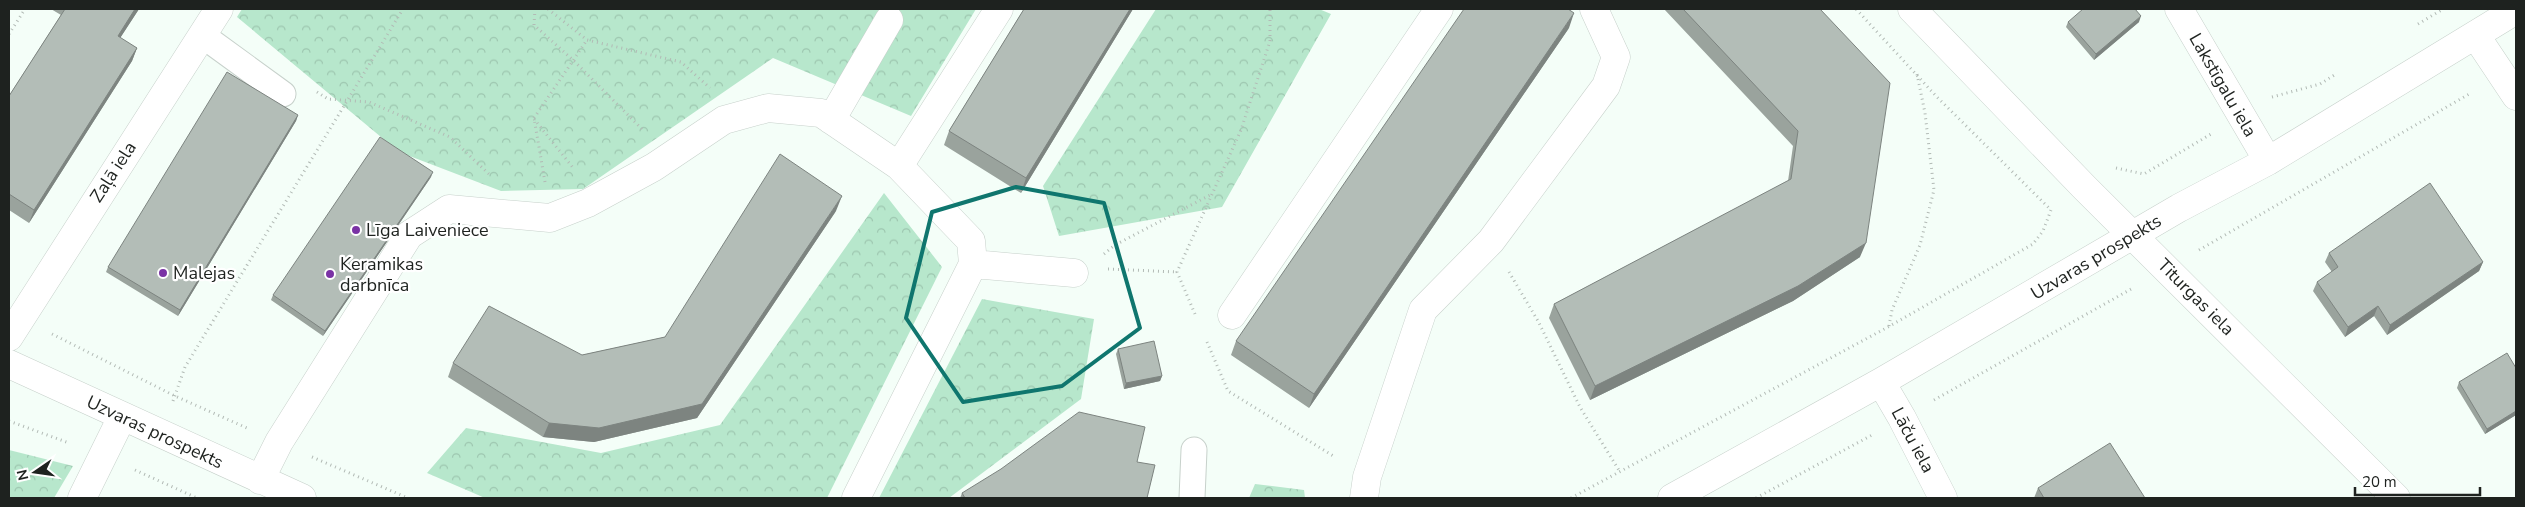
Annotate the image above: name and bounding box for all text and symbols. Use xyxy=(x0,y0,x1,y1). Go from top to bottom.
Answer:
street label: Lakstīgalu iela xyxy=(2184,29,2262,141)
street label: Zaļā iela xyxy=(84,137,142,207)
street label: Uzvaras prospekts xyxy=(2026,208,2166,306)
place label: Līga Laiveniece xyxy=(366,218,489,242)
marker: Līga Laiveniece xyxy=(350,224,362,236)
place label: Keramikas darbnīca xyxy=(340,252,423,297)
street label: Titurgas iela xyxy=(2152,253,2240,341)
place label: Malejas xyxy=(173,261,235,285)
marker: Malejas xyxy=(157,267,169,279)
marker: Keramikas darbnīca xyxy=(324,268,336,280)
street label: Uzvaras prospekts xyxy=(83,390,227,474)
street label: Lāču iela xyxy=(1886,403,1940,477)
north arrow xyxy=(10,447,60,497)
scale bar xyxy=(2355,464,2480,496)
text: N xyxy=(12,468,33,482)
text: 20 m xyxy=(2362,472,2397,492)

